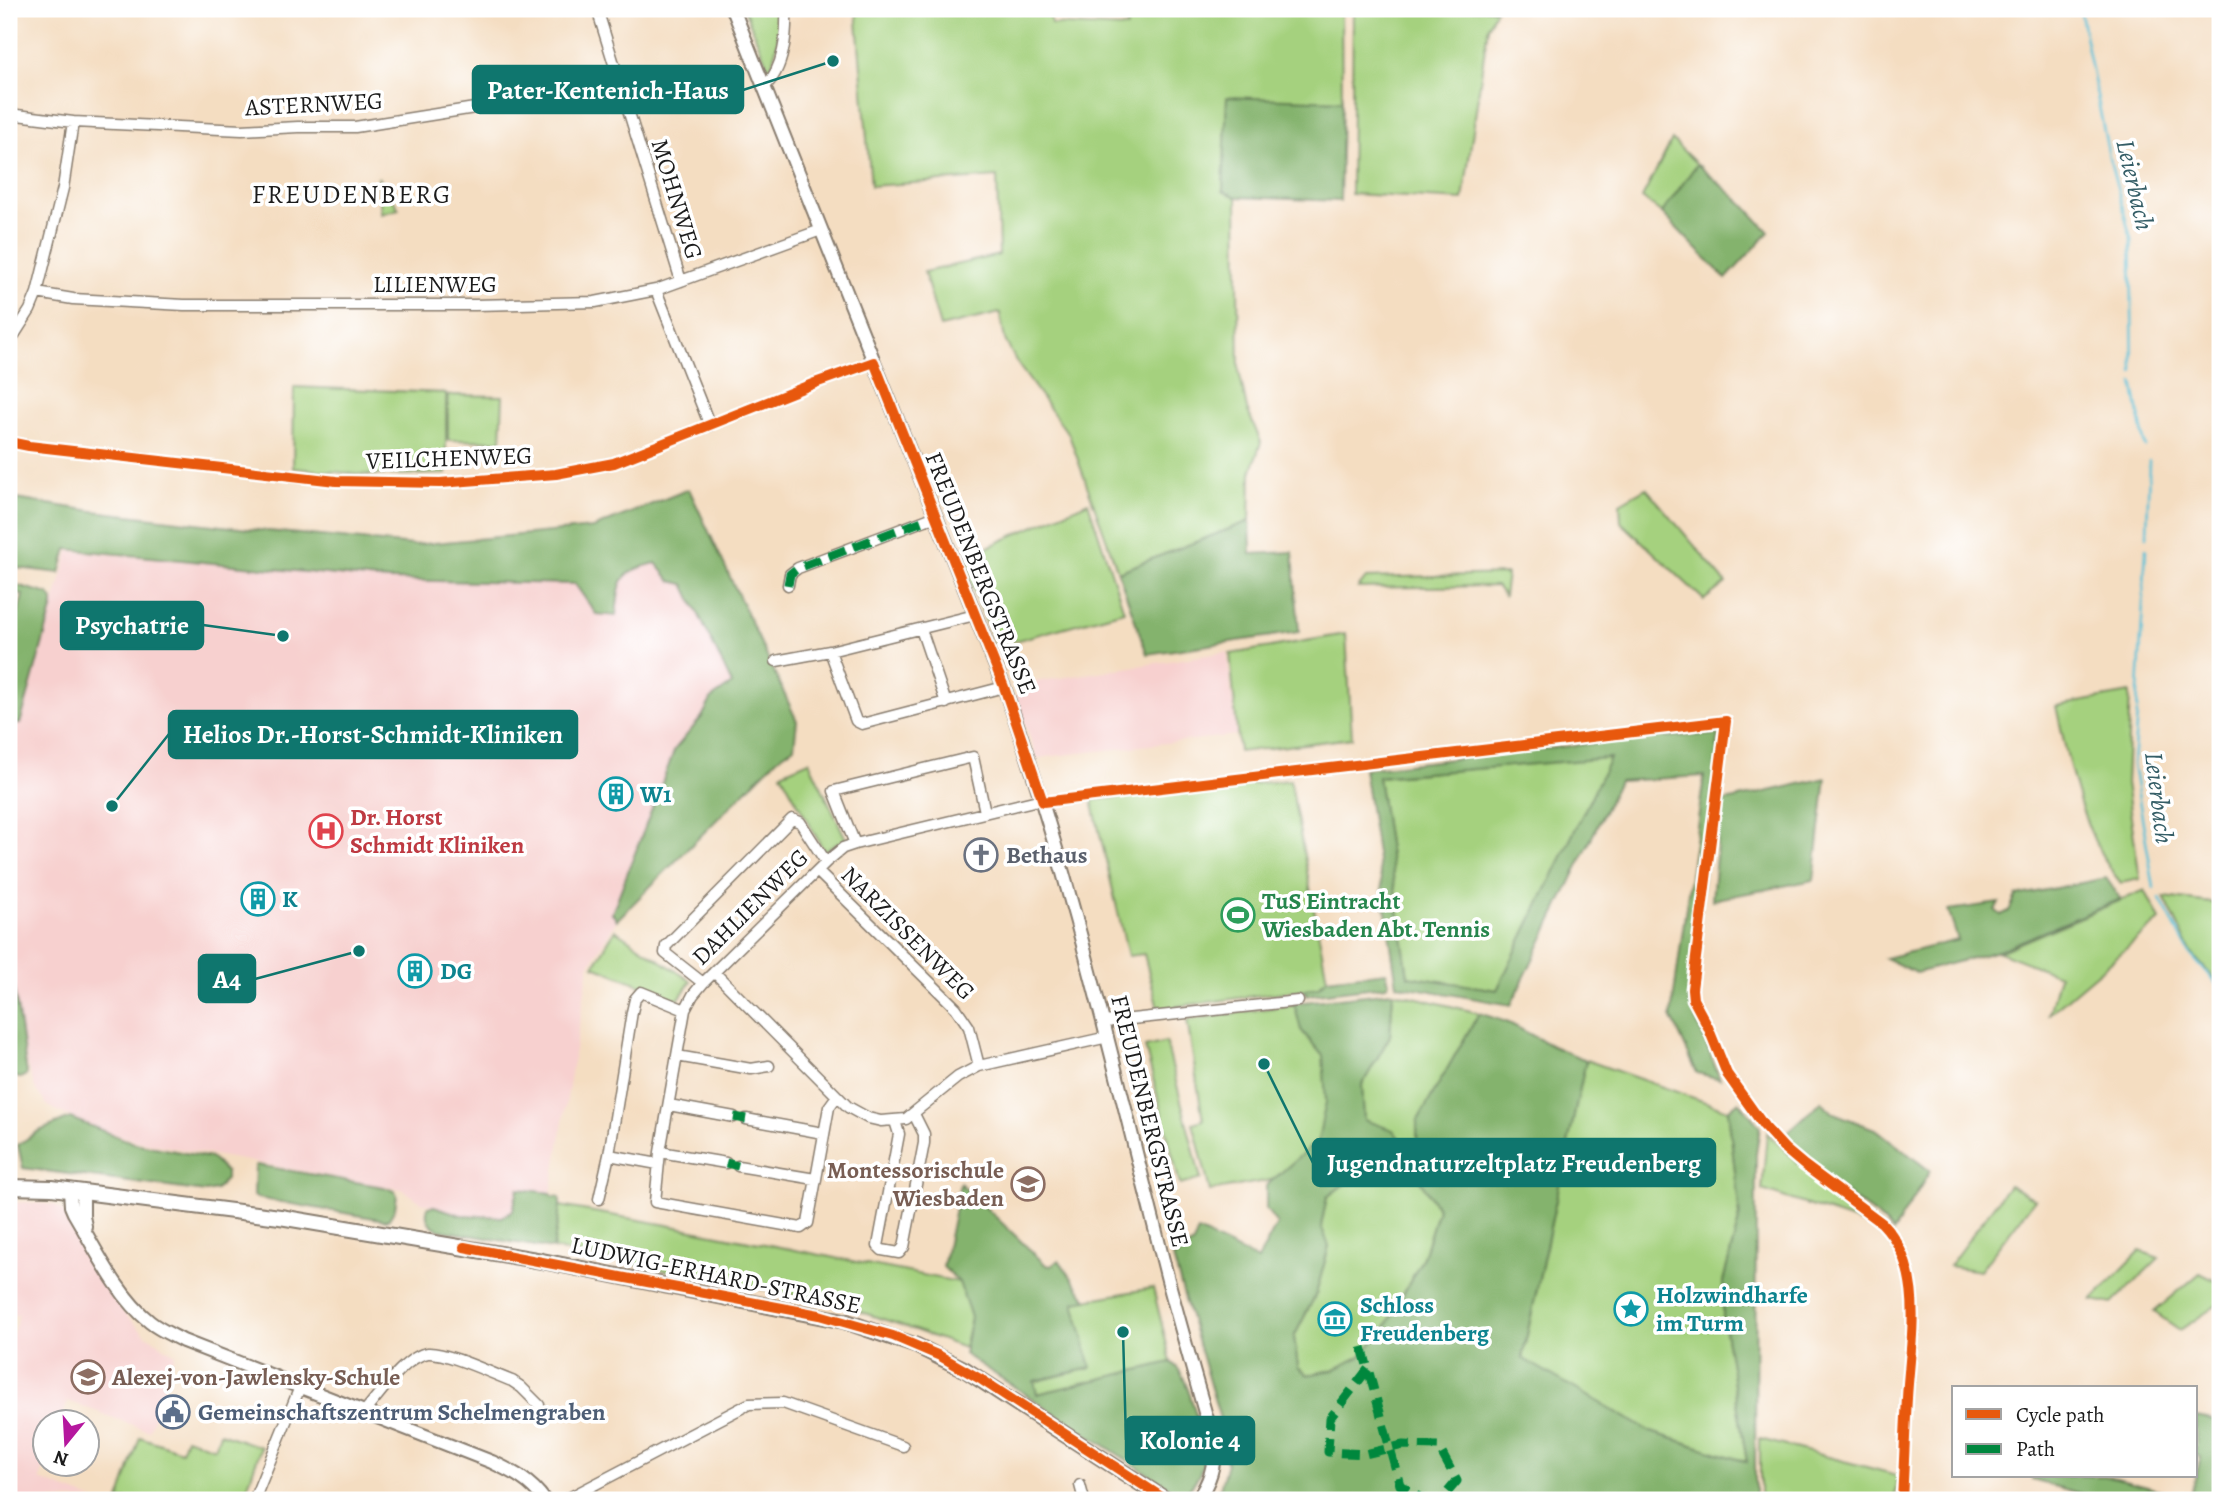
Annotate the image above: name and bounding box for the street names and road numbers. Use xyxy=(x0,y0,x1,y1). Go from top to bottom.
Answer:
street label: ASTERNWEG xyxy=(243,84,384,124)
street label: MOHNWEG xyxy=(644,135,710,263)
street label: LILIENWEG xyxy=(373,268,497,300)
street label: VEILCHENWEG xyxy=(364,439,533,477)
street label: FREUDENBERGSTRASSE xyxy=(918,447,1044,699)
street label: DAHLIENWEG xyxy=(685,842,815,972)
street label: NARZISSENWEG xyxy=(834,859,982,1007)
street label: FREUDENBERGSTRASSE xyxy=(1103,992,1197,1250)
street label: LUDWIG-ERHARD-STRASSE xyxy=(568,1229,864,1321)

